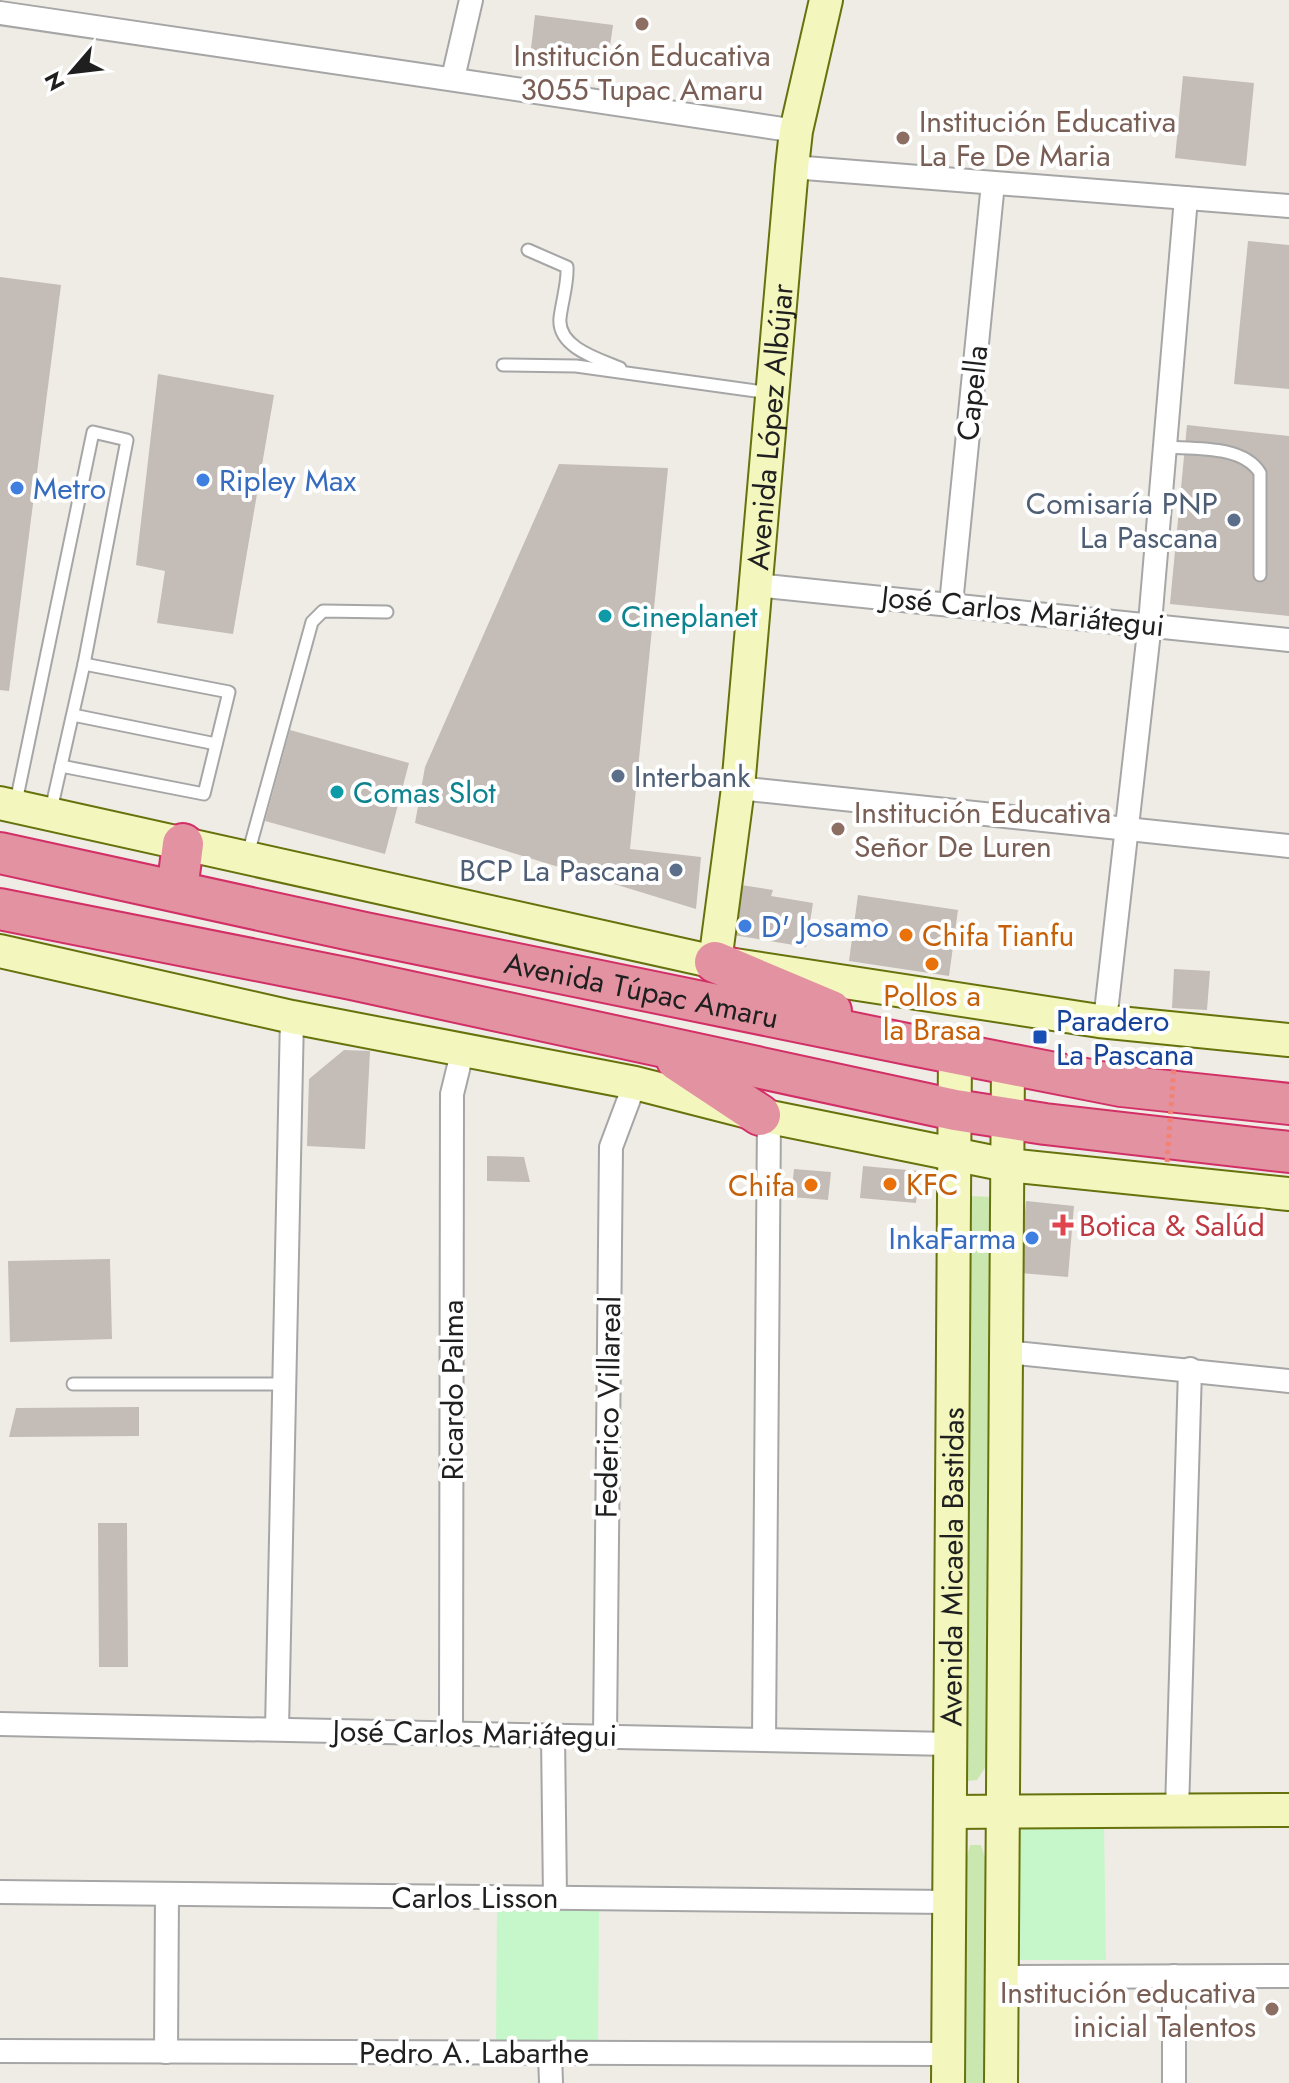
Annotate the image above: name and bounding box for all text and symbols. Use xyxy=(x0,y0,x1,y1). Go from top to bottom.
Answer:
marker: Institución Educativa 3055 Tupac Amaru xyxy=(633,15,651,33)
north arrow xyxy=(32,32,112,112)
place label: Institución Educativa 3055 Tupac Amaru xyxy=(513,34,771,111)
text: N xyxy=(36,66,73,97)
place label: Institución Educativa La Fe De Maria xyxy=(919,100,1176,177)
marker: Institución Educativa La Fe De Maria xyxy=(894,129,912,147)
street label: Avenida López Albújar xyxy=(736,281,803,572)
street label: Capella xyxy=(946,343,998,443)
place label: Ripley Max xyxy=(219,459,357,502)
place label: Metro xyxy=(33,467,106,510)
marker: Ripley Max xyxy=(194,471,212,489)
marker: Metro xyxy=(8,479,26,497)
place label: Comisaría PNP La Pascana xyxy=(1026,482,1218,559)
marker: Comisaría PNP La Pascana xyxy=(1225,511,1243,529)
street label: José Carlos Mariátegui xyxy=(875,574,1167,647)
place label: Cineplanet xyxy=(621,595,758,638)
marker: Cineplanet xyxy=(596,607,614,625)
place label: Interbank xyxy=(634,755,751,798)
marker: Interbank xyxy=(609,767,627,785)
place label: Comas Slot xyxy=(353,771,497,814)
marker: Comas Slot xyxy=(328,783,346,801)
place label: Institución Educativa Señor De Luren xyxy=(854,791,1111,868)
marker: Institución Educativa Señor De Luren xyxy=(829,820,847,838)
place label: BCP La Pascana xyxy=(459,849,660,892)
marker: BCP La Pascana xyxy=(667,861,685,879)
place label: D' Josamo xyxy=(761,905,889,948)
place label: Chifa Tianfu xyxy=(922,914,1074,957)
marker: D' Josamo xyxy=(736,917,754,935)
marker: Chifa Tianfu xyxy=(897,926,915,944)
street label: Avenida Túpac Amaru xyxy=(501,941,783,1039)
marker: Pollos a la Brasa xyxy=(923,955,941,973)
place label: Pollos a la Brasa xyxy=(883,974,981,1051)
place label: Paradero La Pascana xyxy=(1056,999,1194,1076)
marker: Paradero La Pascana xyxy=(1031,1028,1049,1046)
place label: KFC xyxy=(906,1163,959,1206)
place label: Chifa xyxy=(728,1164,795,1207)
marker: KFC xyxy=(881,1175,899,1193)
marker: Chifa xyxy=(802,1176,820,1194)
place label: Botica & Salúd xyxy=(1079,1204,1265,1247)
marker: Botica & Salúd xyxy=(1054,1216,1072,1234)
place label: InkaFarma xyxy=(889,1217,1016,1260)
marker: InkaFarma xyxy=(1023,1229,1041,1247)
street label: Federico Villareal xyxy=(585,1295,631,1519)
street label: Ricardo Palma xyxy=(431,1300,474,1480)
street label: Avenida Micaela Bastidas xyxy=(929,1407,974,1727)
street label: José Carlos Mariátegui xyxy=(328,1709,618,1757)
street label: Carlos Lisson xyxy=(391,1876,559,1919)
place label: Institución educativa inicial Talentos xyxy=(1000,1971,1256,2048)
marker: Institución educativa inicial Talentos xyxy=(1263,2000,1281,2018)
street label: Pedro A. Labarthe xyxy=(359,2031,589,2074)

